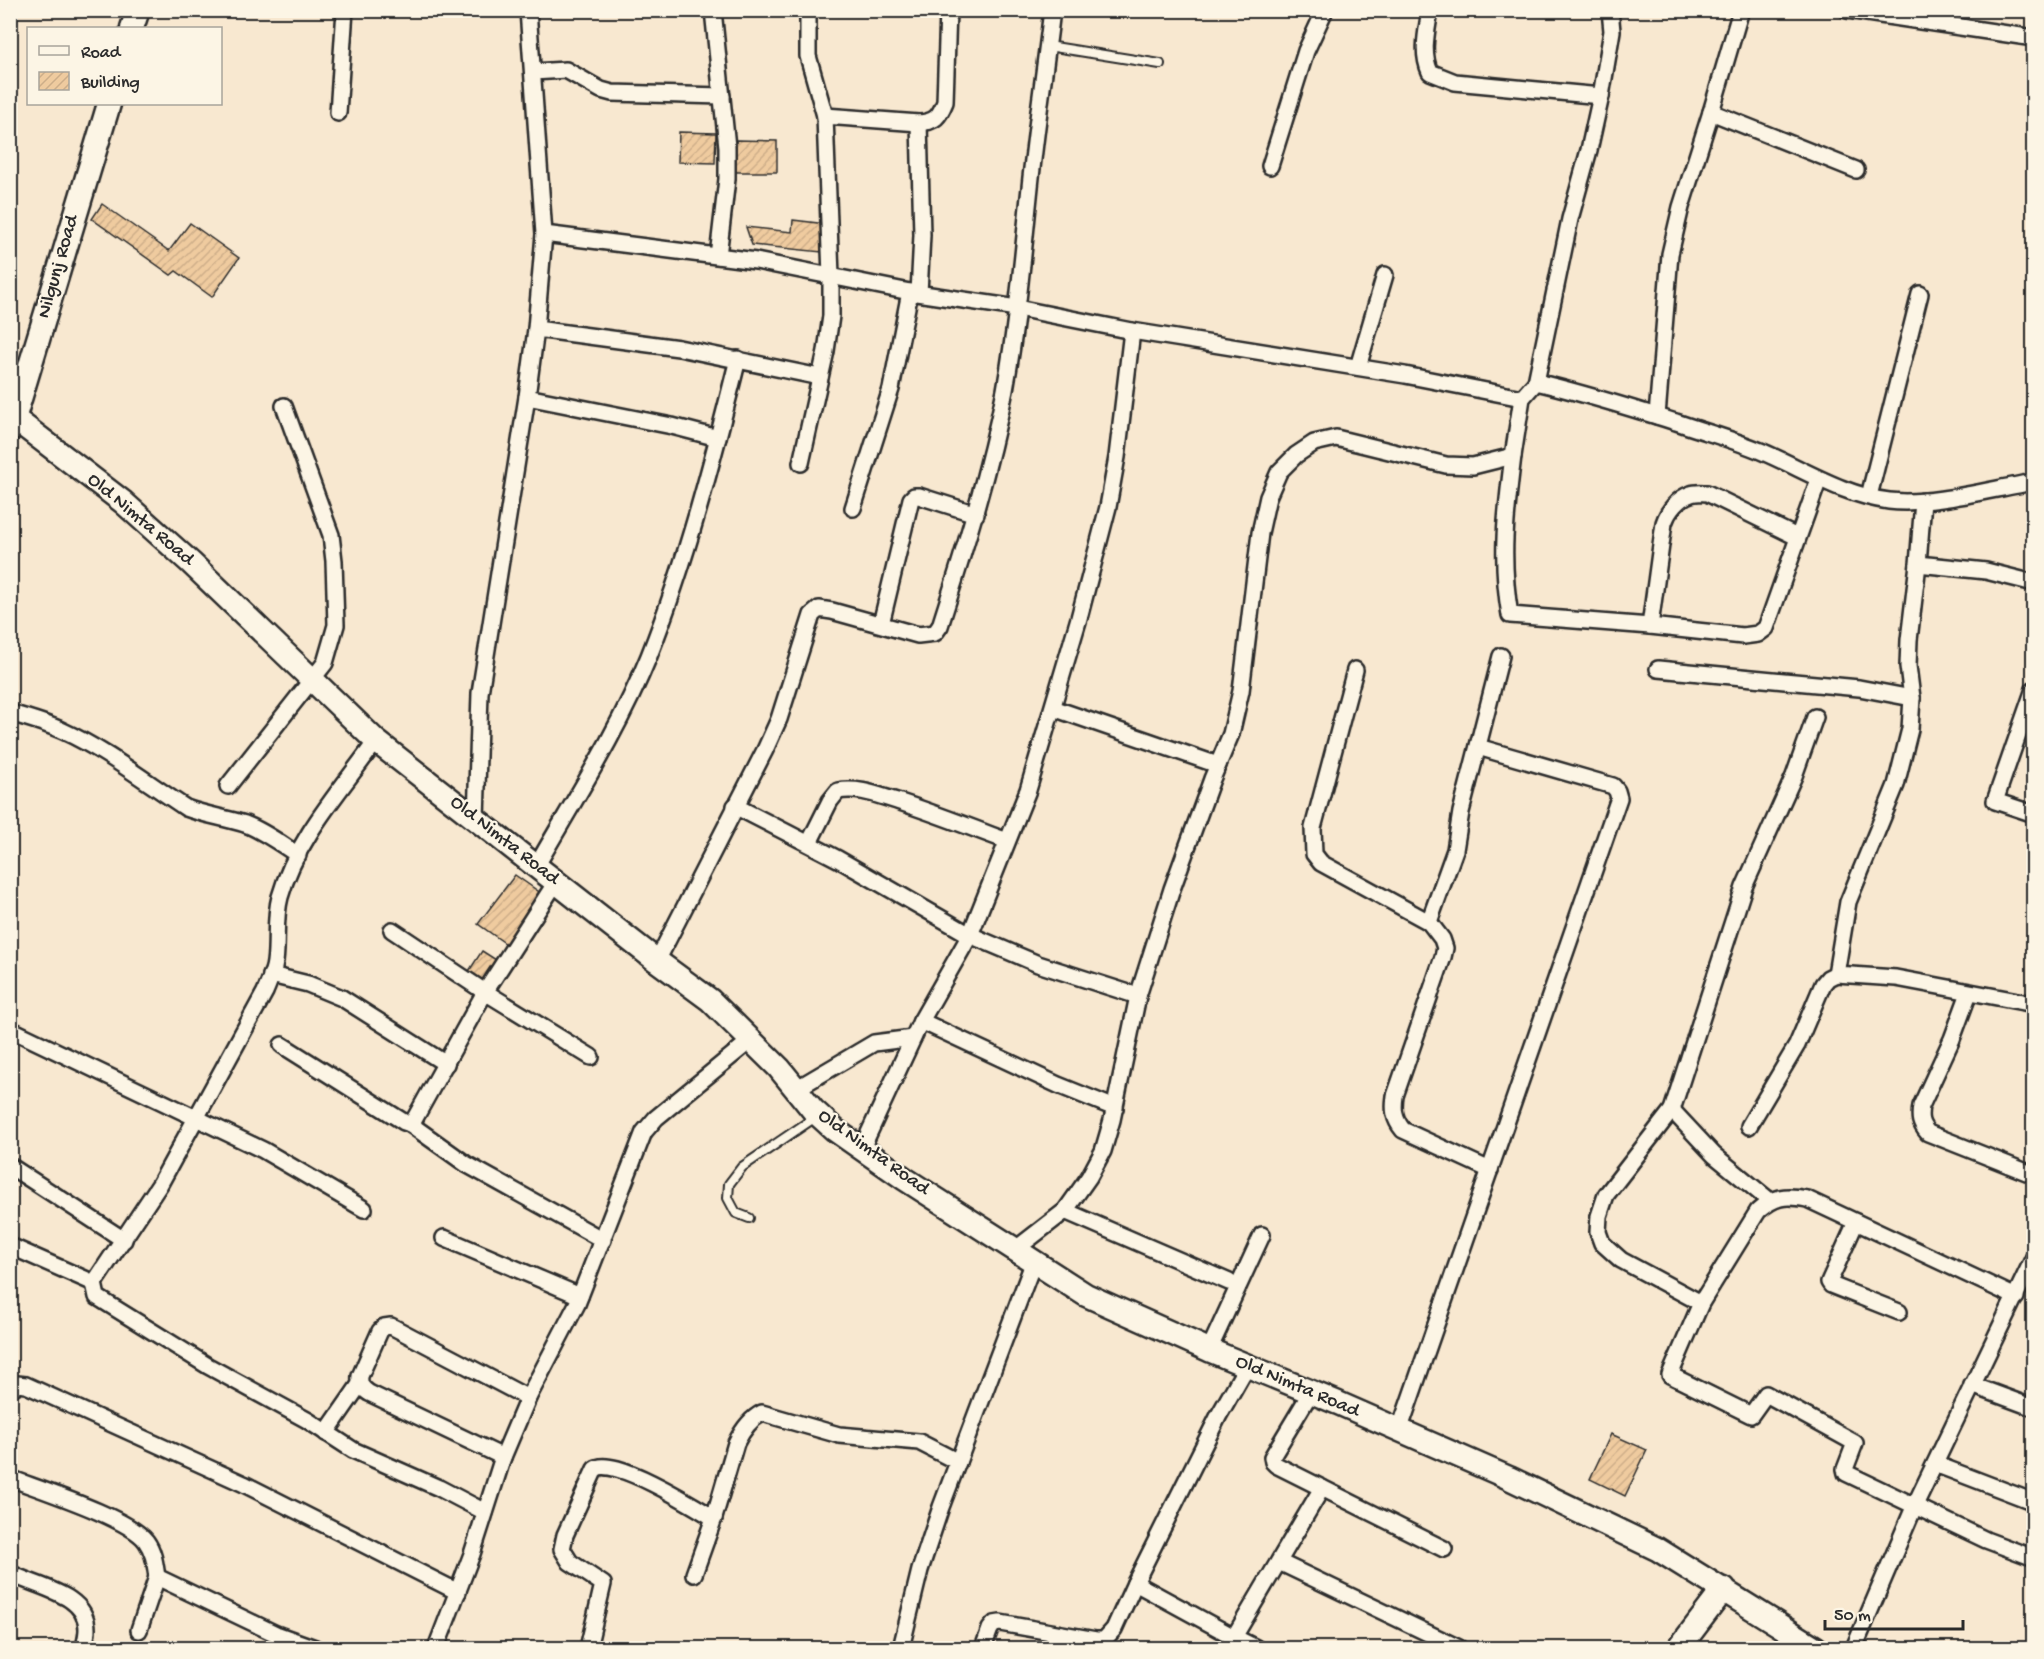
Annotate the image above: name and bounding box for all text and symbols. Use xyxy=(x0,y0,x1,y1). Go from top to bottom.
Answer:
legend xyxy=(27,27,222,105)
text: Road xyxy=(81,43,122,64)
text: Building xyxy=(80,73,140,94)
street label: Nilgunj Road xyxy=(33,211,85,321)
street label: Old Nimta Road xyxy=(82,469,200,573)
street label: Old Nimta Road xyxy=(445,791,565,892)
street label: Old Nimta Road xyxy=(813,1105,935,1202)
street label: Old Nimta Road xyxy=(1232,1351,1364,1424)
scale bar xyxy=(1825,1593,1963,1631)
text: 50 m xyxy=(1834,1606,1871,1627)

